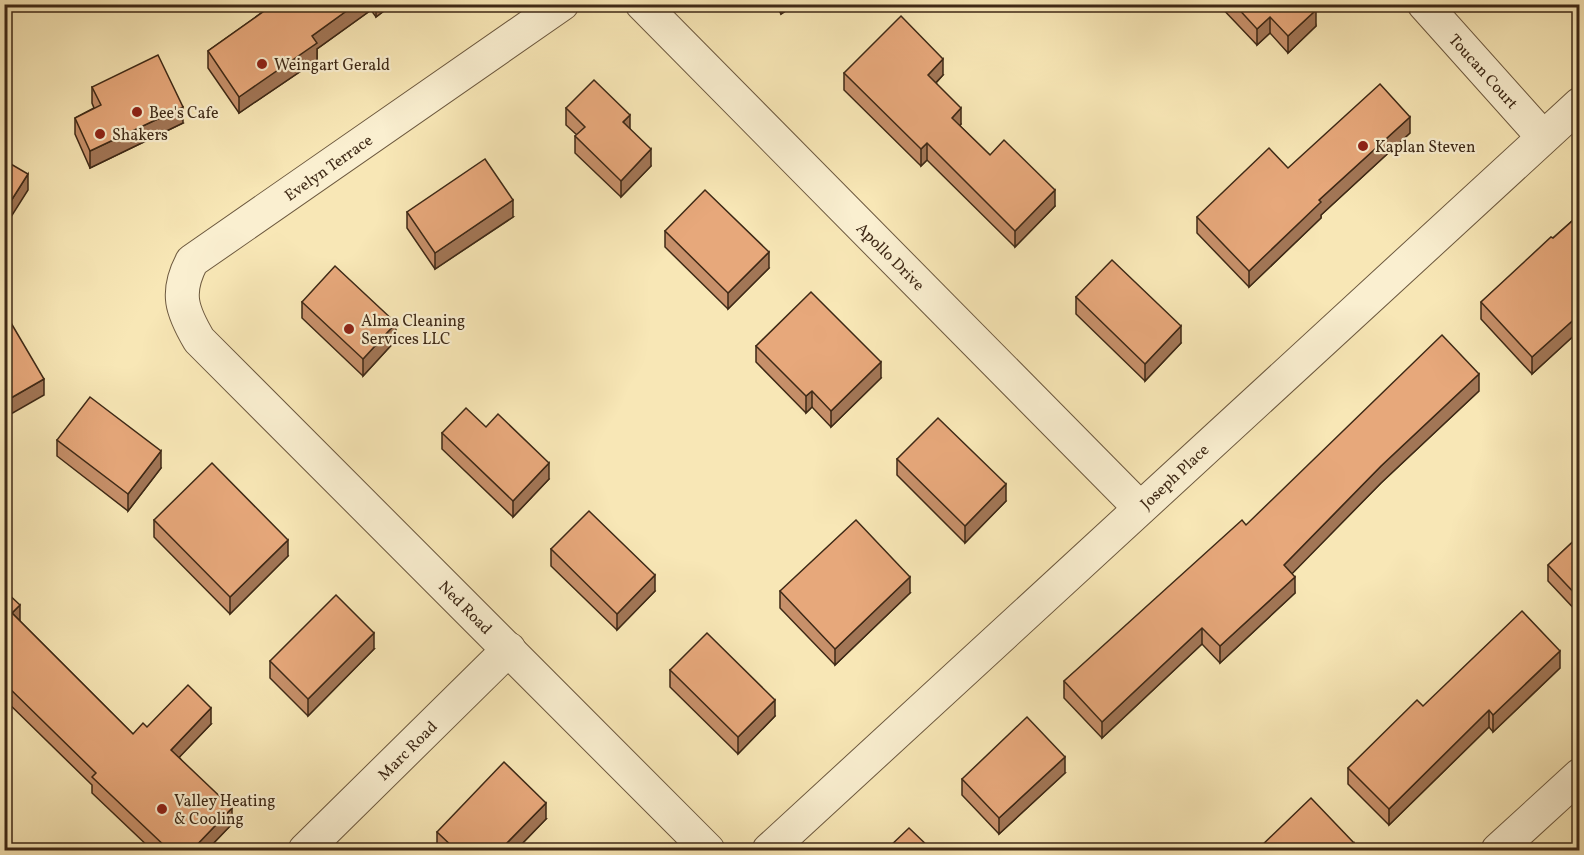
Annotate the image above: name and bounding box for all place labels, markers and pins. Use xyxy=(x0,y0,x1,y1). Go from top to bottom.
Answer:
place label: Weingart Gerald xyxy=(274,55,390,77)
marker: Weingart Gerald xyxy=(255,57,269,71)
place label: Bee's Cafe xyxy=(149,103,219,125)
marker: Bee's Cafe xyxy=(130,105,144,119)
place label: Shakers xyxy=(112,125,168,147)
marker: Shakers xyxy=(93,127,107,141)
place label: Kaplan Steven xyxy=(1375,137,1475,159)
marker: Kaplan Steven xyxy=(1356,139,1370,153)
place label: Alma Cleaning Services LLC xyxy=(361,311,465,351)
marker: Alma Cleaning Services LLC xyxy=(342,322,356,336)
place label: Valley Heating & Cooling xyxy=(174,791,275,831)
marker: Valley Heating & Cooling xyxy=(155,802,169,816)

